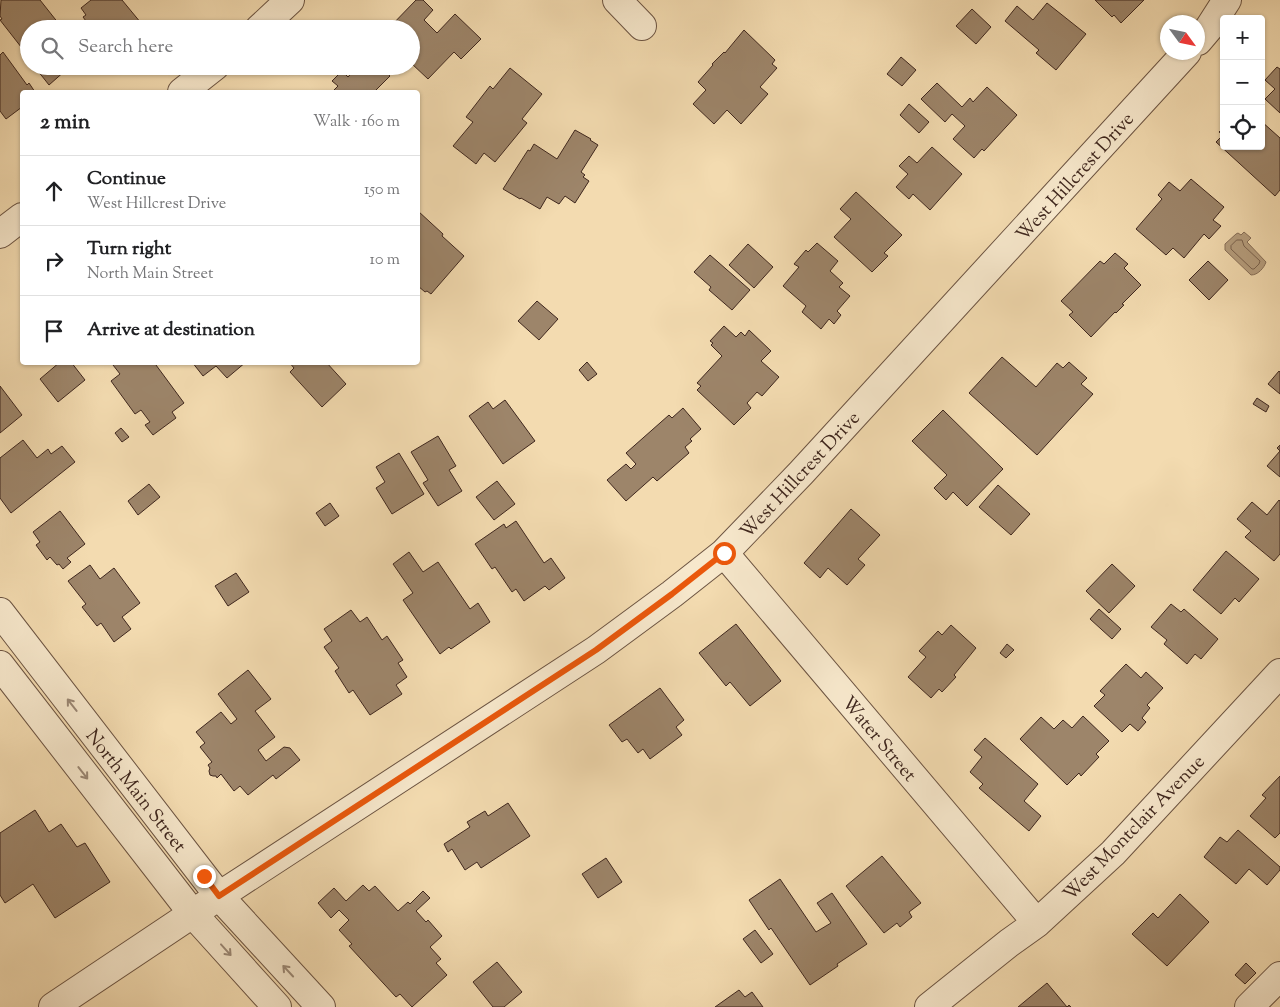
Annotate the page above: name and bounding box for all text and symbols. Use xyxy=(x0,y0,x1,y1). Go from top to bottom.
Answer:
north arrow xyxy=(1160,15,1205,60)
map controls xyxy=(1220,15,1265,150)
button: + xyxy=(1220,15,1265,60)
search box xyxy=(20,20,420,75)
icon: search xyxy=(38,34,66,62)
text: Search here xyxy=(78,34,173,61)
button: − xyxy=(1220,60,1265,105)
button: locate xyxy=(1220,105,1265,150)
street label: West Hillcrest Drive xyxy=(1011,107,1141,248)
text: 2 min xyxy=(40,108,90,138)
text: Walk · 160 m xyxy=(313,111,400,134)
text: Continue xyxy=(87,166,166,193)
icon: ahead xyxy=(40,177,68,205)
text: 150 m xyxy=(364,179,400,202)
text: West Hillcrest Drive xyxy=(87,193,226,216)
text: Turn right xyxy=(87,236,171,263)
icon: right xyxy=(40,247,68,275)
text: 10 m xyxy=(370,249,400,272)
text: North Main Street xyxy=(87,263,213,286)
icon: arrive xyxy=(40,317,68,345)
text: Arrive at destination xyxy=(87,317,255,344)
street label: West Hillcrest Drive xyxy=(735,406,867,545)
route start xyxy=(713,542,736,565)
street label: Water Street xyxy=(834,691,922,789)
one-way arrow xyxy=(67,698,77,712)
street label: North Main Street xyxy=(78,724,192,859)
street label: West Montclair Avenue xyxy=(1058,750,1212,908)
one-way arrow xyxy=(78,766,89,779)
route end xyxy=(193,865,216,888)
one-way arrow xyxy=(220,944,232,957)
one-way arrow xyxy=(282,965,294,978)

